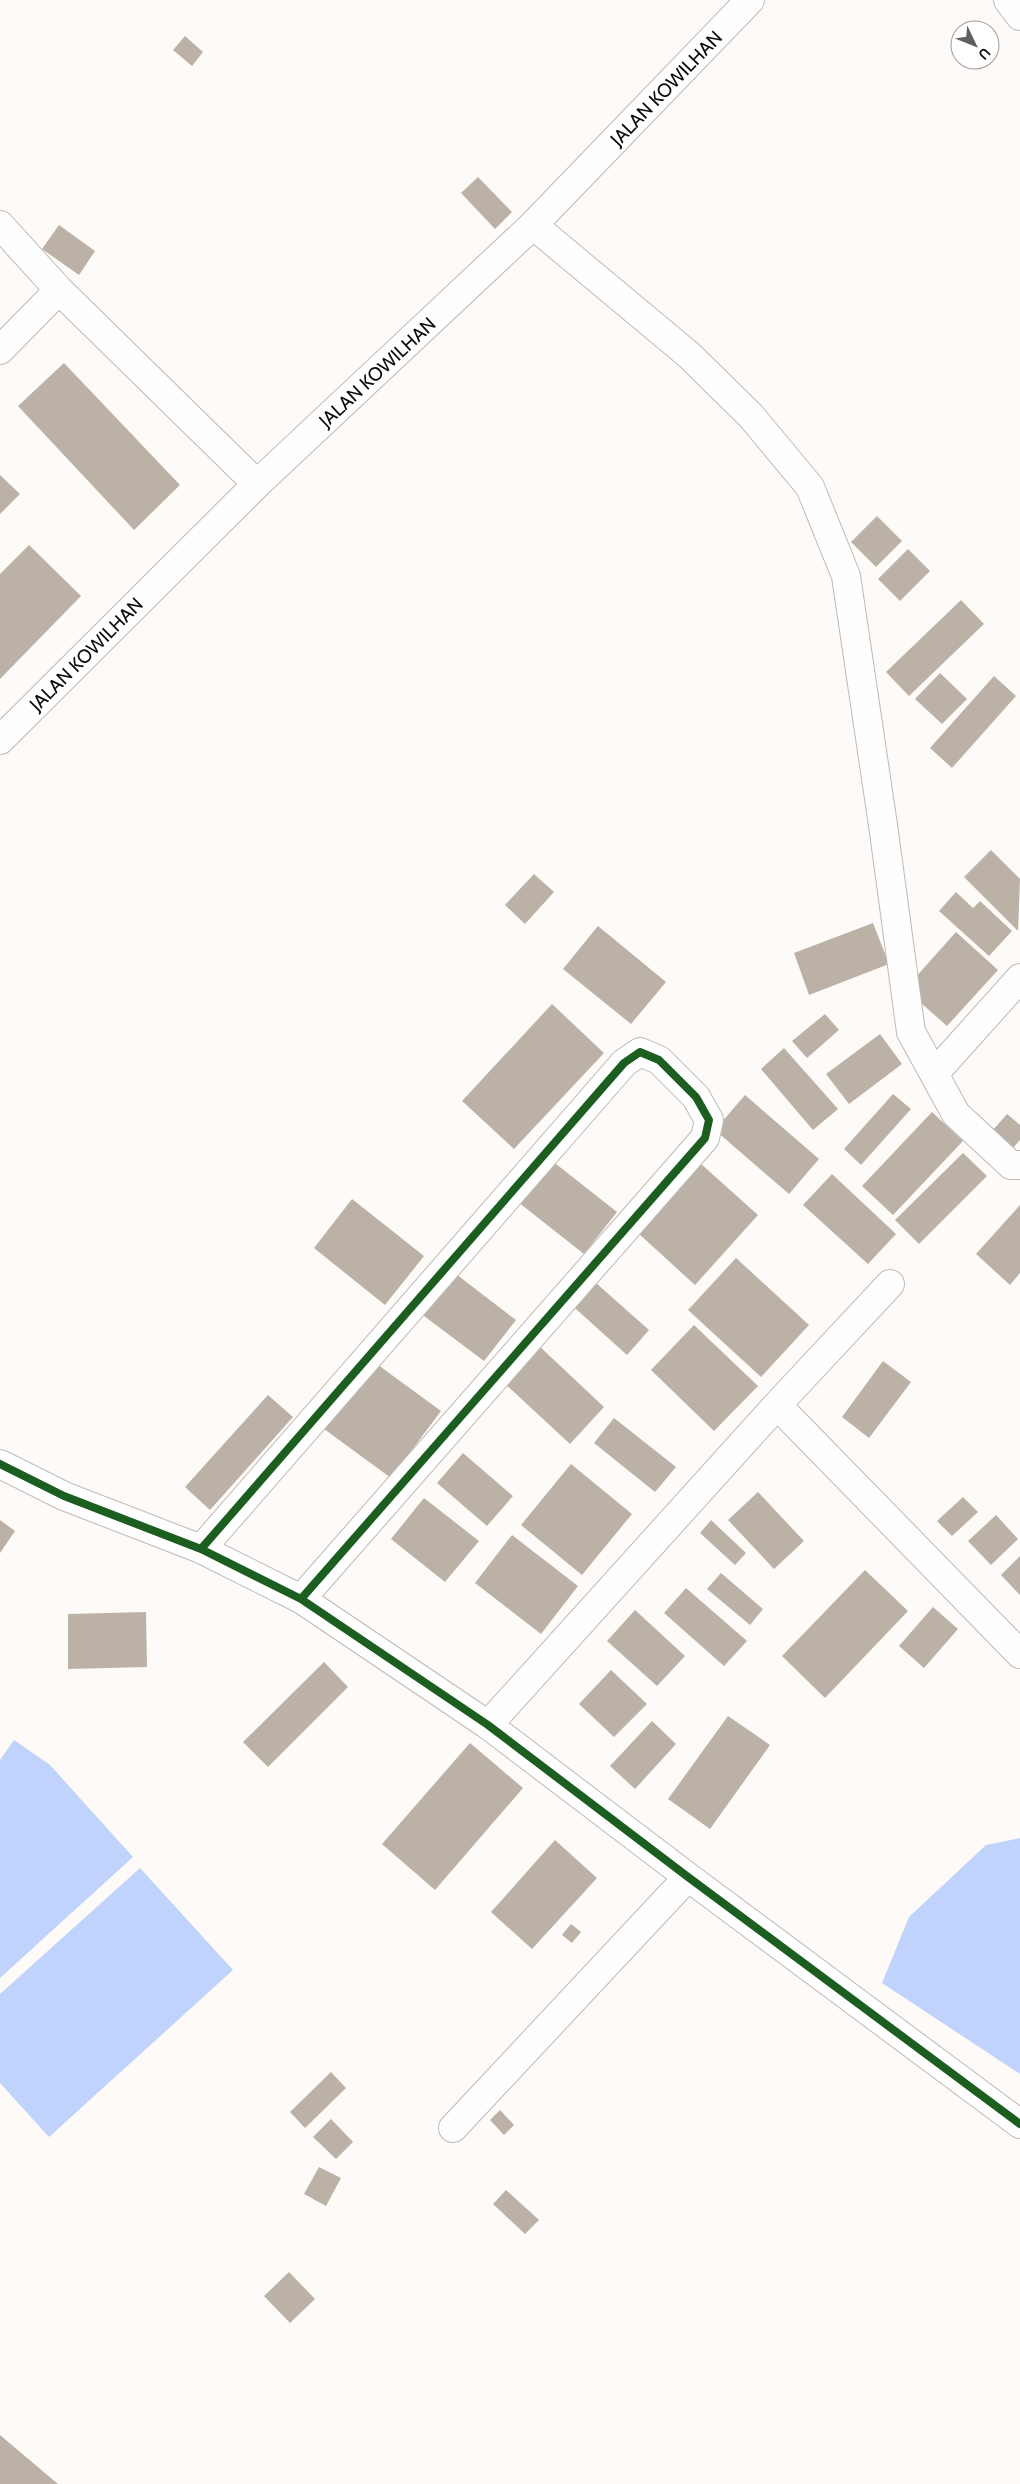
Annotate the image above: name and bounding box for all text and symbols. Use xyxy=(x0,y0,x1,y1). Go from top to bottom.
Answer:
north arrow xyxy=(950,20,1000,70)
street label: JALAN KOWILHAN xyxy=(605,26,727,151)
text: U xyxy=(974,44,995,64)
street label: JALAN KOWILHAN xyxy=(314,312,440,433)
street label: JALAN KOWILHAN xyxy=(24,593,148,717)

